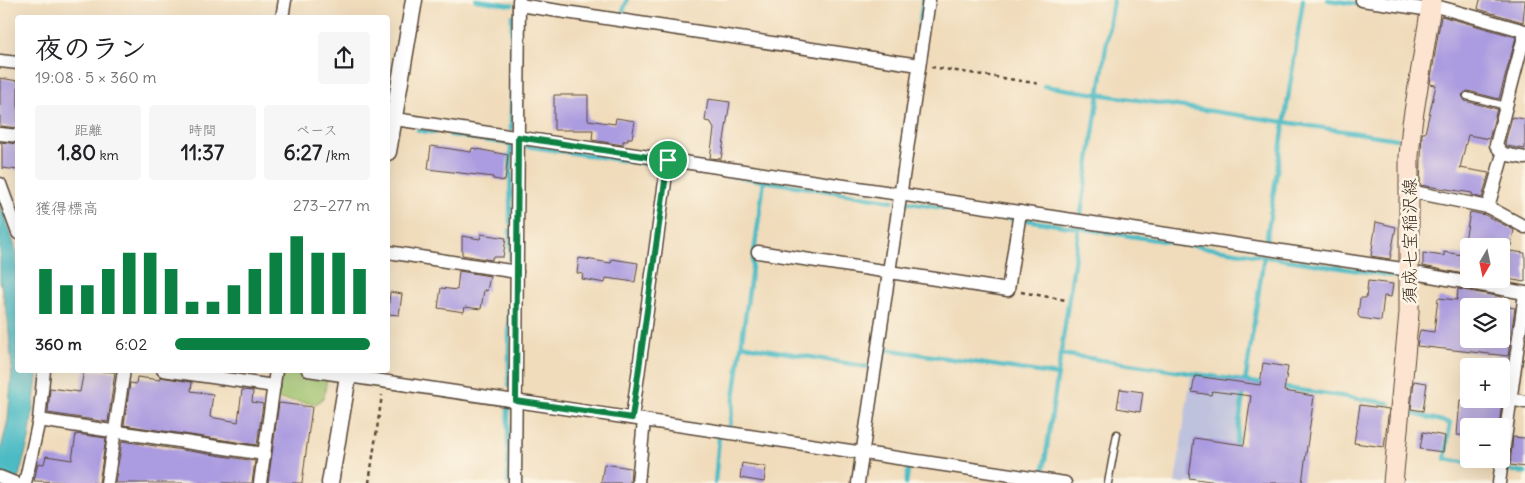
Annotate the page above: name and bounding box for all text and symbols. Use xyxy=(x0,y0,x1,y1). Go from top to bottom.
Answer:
text: 夜のラン xyxy=(35,30,147,66)
button: share xyxy=(318,32,370,84)
text: 19:08 · 5 × 360 m xyxy=(35,67,157,87)
text: 距離 xyxy=(74,121,102,139)
text: 時間 xyxy=(188,121,216,139)
text: ペース xyxy=(296,121,337,139)
text: 1.80 xyxy=(57,139,96,166)
text: 11:37 xyxy=(181,139,224,166)
text: 6:27 xyxy=(284,139,322,166)
pin xyxy=(647,139,689,181)
text: km xyxy=(96,146,119,164)
text: /km xyxy=(322,146,350,164)
icon: arrive xyxy=(654,146,682,174)
street label: 須成七宝稲沢線 xyxy=(1398,178,1421,304)
text: 273–277 m xyxy=(293,195,370,215)
text: 獲得標高 xyxy=(35,198,99,218)
north arrow xyxy=(1460,238,1510,288)
map controls xyxy=(1460,238,1510,468)
button: layers xyxy=(1460,298,1510,348)
text: 360 m xyxy=(35,334,82,354)
text: 6:02 xyxy=(115,334,147,354)
button: + xyxy=(1460,358,1510,408)
button: − xyxy=(1460,418,1510,468)

